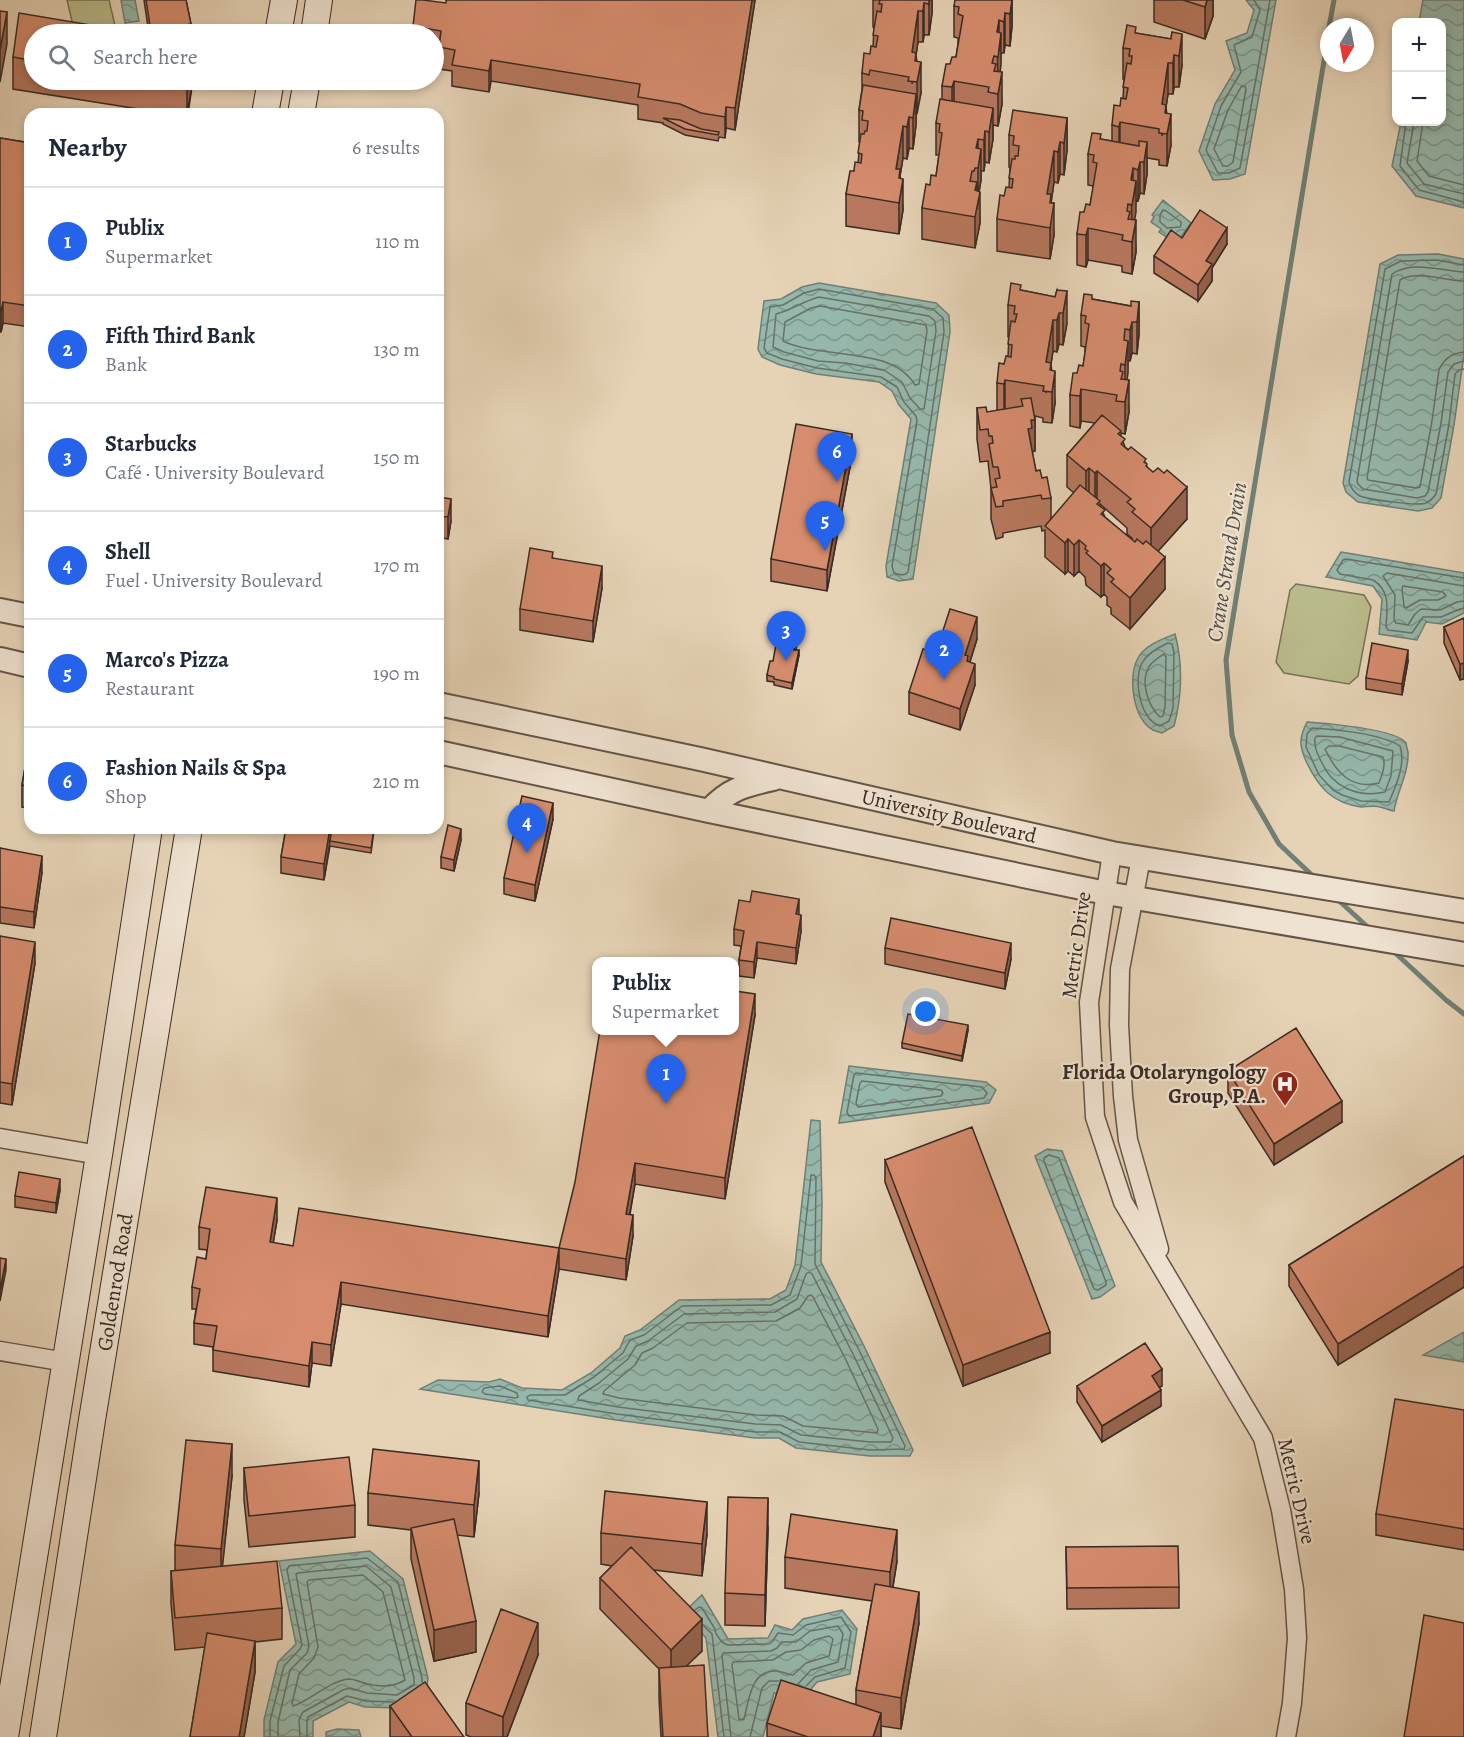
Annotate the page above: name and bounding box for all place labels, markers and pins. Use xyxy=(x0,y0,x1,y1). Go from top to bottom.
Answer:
pin: 6 xyxy=(818,432,856,482)
pin: 5 xyxy=(806,502,844,551)
pin: 3 xyxy=(766,612,806,661)
pin: 2 xyxy=(924,630,964,680)
pin: 4 xyxy=(508,804,546,853)
pin: 1 xyxy=(646,1054,686,1104)
place label: Florida Otolaryngology Group, P.A. xyxy=(1062,1058,1267,1110)
hospital icon: Florida Otolaryngology Group, P.A. xyxy=(1270,1069,1300,1107)

